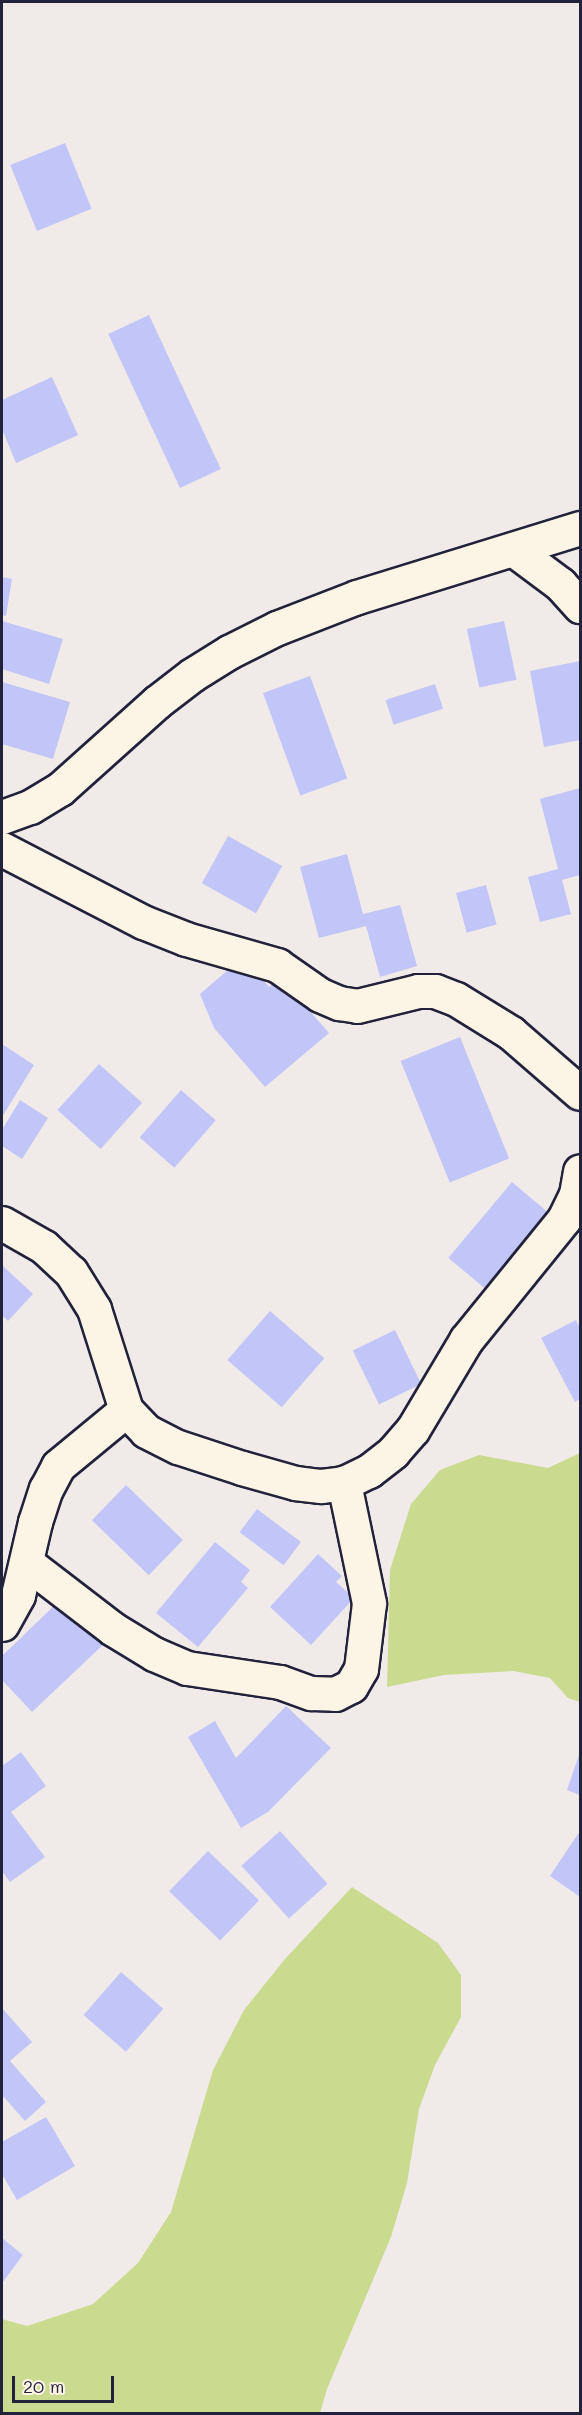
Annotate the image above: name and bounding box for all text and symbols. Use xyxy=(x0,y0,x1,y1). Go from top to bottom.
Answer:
scale bar xyxy=(15,2364,117,2402)
text: 20 m xyxy=(23,2374,64,2398)

